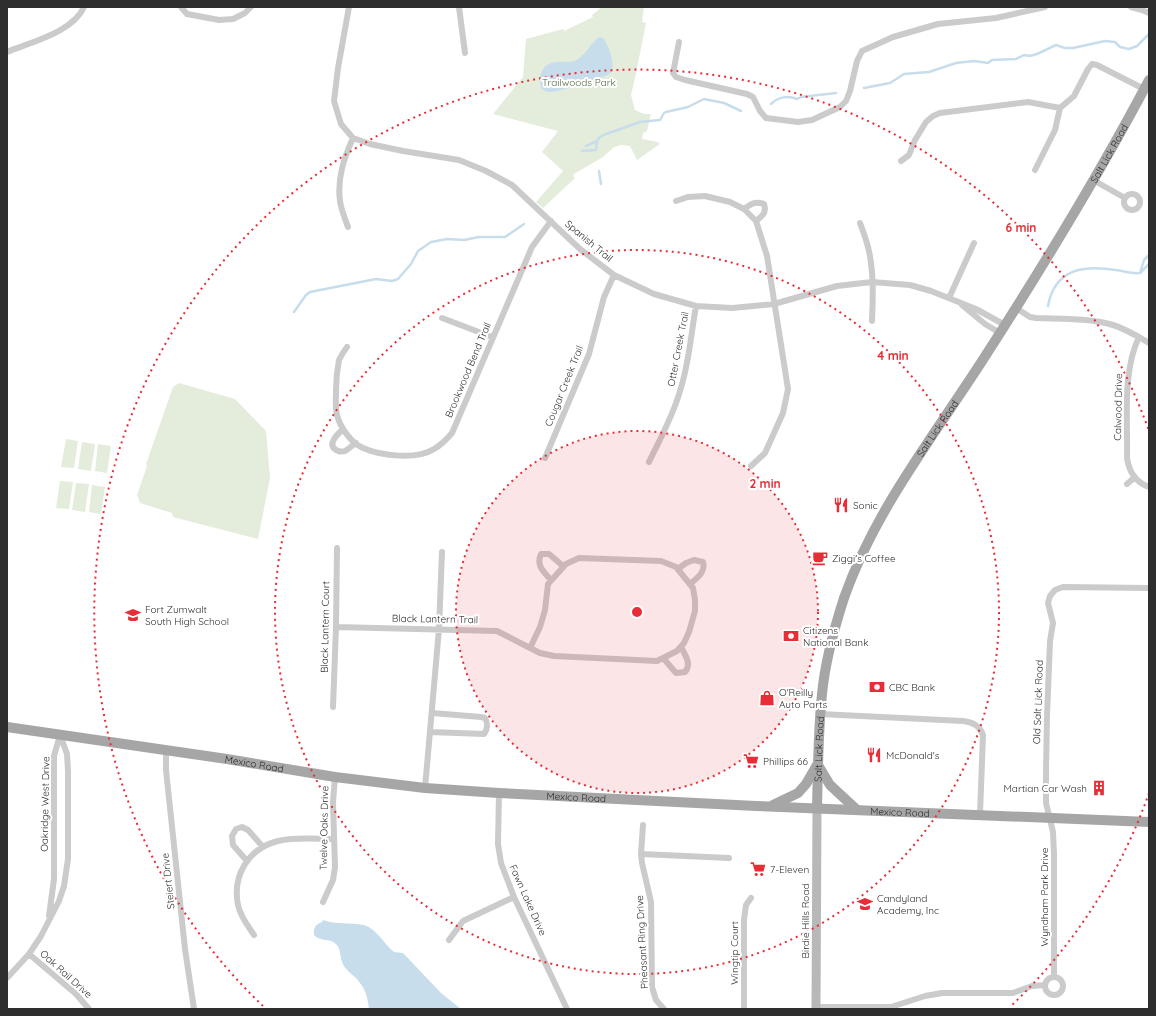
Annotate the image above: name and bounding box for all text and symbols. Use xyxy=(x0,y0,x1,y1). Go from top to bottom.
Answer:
park label: Trailwoods Park xyxy=(542,76,616,89)
street label: Salt Lick Road xyxy=(1087,122,1131,185)
street label: Spanish Trail xyxy=(562,217,616,265)
text: 6 min xyxy=(1005,220,1037,235)
street label: Otter Creek Trail xyxy=(664,311,692,387)
street label: Brookwood Bend Trail xyxy=(442,320,494,420)
street label: Cougar Creek Trail xyxy=(542,344,586,428)
text: 4 min xyxy=(877,348,909,363)
street label: Calwood Drive xyxy=(1111,373,1125,441)
street label: Salt Lick Road xyxy=(914,397,961,459)
text: 2 min xyxy=(749,476,781,491)
restaurant icon: Sonic xyxy=(832,496,850,514)
place label: Sonic xyxy=(853,499,878,512)
cafe icon: Ziggi's Coffee xyxy=(811,549,829,567)
place label: Ziggi's Coffee xyxy=(832,552,896,565)
street label: Black Lantern Court xyxy=(318,580,332,673)
place label: Fort Zumwalt South High School xyxy=(145,603,229,628)
centre of rings xyxy=(630,605,644,619)
school or university icon: Fort Zumwalt South High School xyxy=(124,606,142,624)
street label: Black Lantern Trail xyxy=(392,612,478,626)
place label: Citizens National Bank xyxy=(803,624,868,649)
bank icon: Citizens National Bank xyxy=(782,627,800,645)
street label: Old Salt Lick Road xyxy=(1030,660,1046,744)
bank icon: CBC Bank xyxy=(868,678,886,696)
place label: CBC Bank xyxy=(889,681,935,694)
place label: O'Reilly Auto Parts xyxy=(779,686,828,711)
shop icon: O'Reilly Auto Parts xyxy=(758,689,776,707)
street label: Salt Lick Road xyxy=(811,716,827,782)
restaurant icon: McDonald's xyxy=(865,746,883,764)
place label: McDonald's xyxy=(886,749,940,762)
street label: Mexico Road xyxy=(224,752,285,775)
supermarket icon: Phillips 66 xyxy=(742,752,760,770)
place label: Phillips 66 xyxy=(763,755,808,768)
street label: Oakridge West Drive xyxy=(38,756,52,852)
building icon: Martian Car Wash xyxy=(1090,779,1108,797)
place label: Martian Car Wash xyxy=(1004,782,1087,795)
street label: Twelve Oaks Drive xyxy=(317,785,331,870)
street label: Mexico Road xyxy=(546,789,606,805)
street label: Mexico Road xyxy=(870,804,930,820)
street label: Wyndham Park Drive xyxy=(1038,847,1051,946)
street label: Steiert Drive xyxy=(159,852,177,910)
supermarket icon: 7-Eleven xyxy=(749,860,767,878)
street label: Fawn Lake Drive xyxy=(507,862,550,938)
place label: 7-Eleven xyxy=(770,863,809,876)
street label: Birdie Hills Road xyxy=(799,883,812,959)
place label: Candyland Academy, Inc xyxy=(877,892,939,917)
street label: Pheasant Ring Drive xyxy=(633,894,651,989)
school or university icon: Candyland Academy, Inc xyxy=(856,895,874,913)
street label: Wingtip Court xyxy=(728,921,741,985)
street label: Oak Rail Drive xyxy=(37,947,95,1001)

